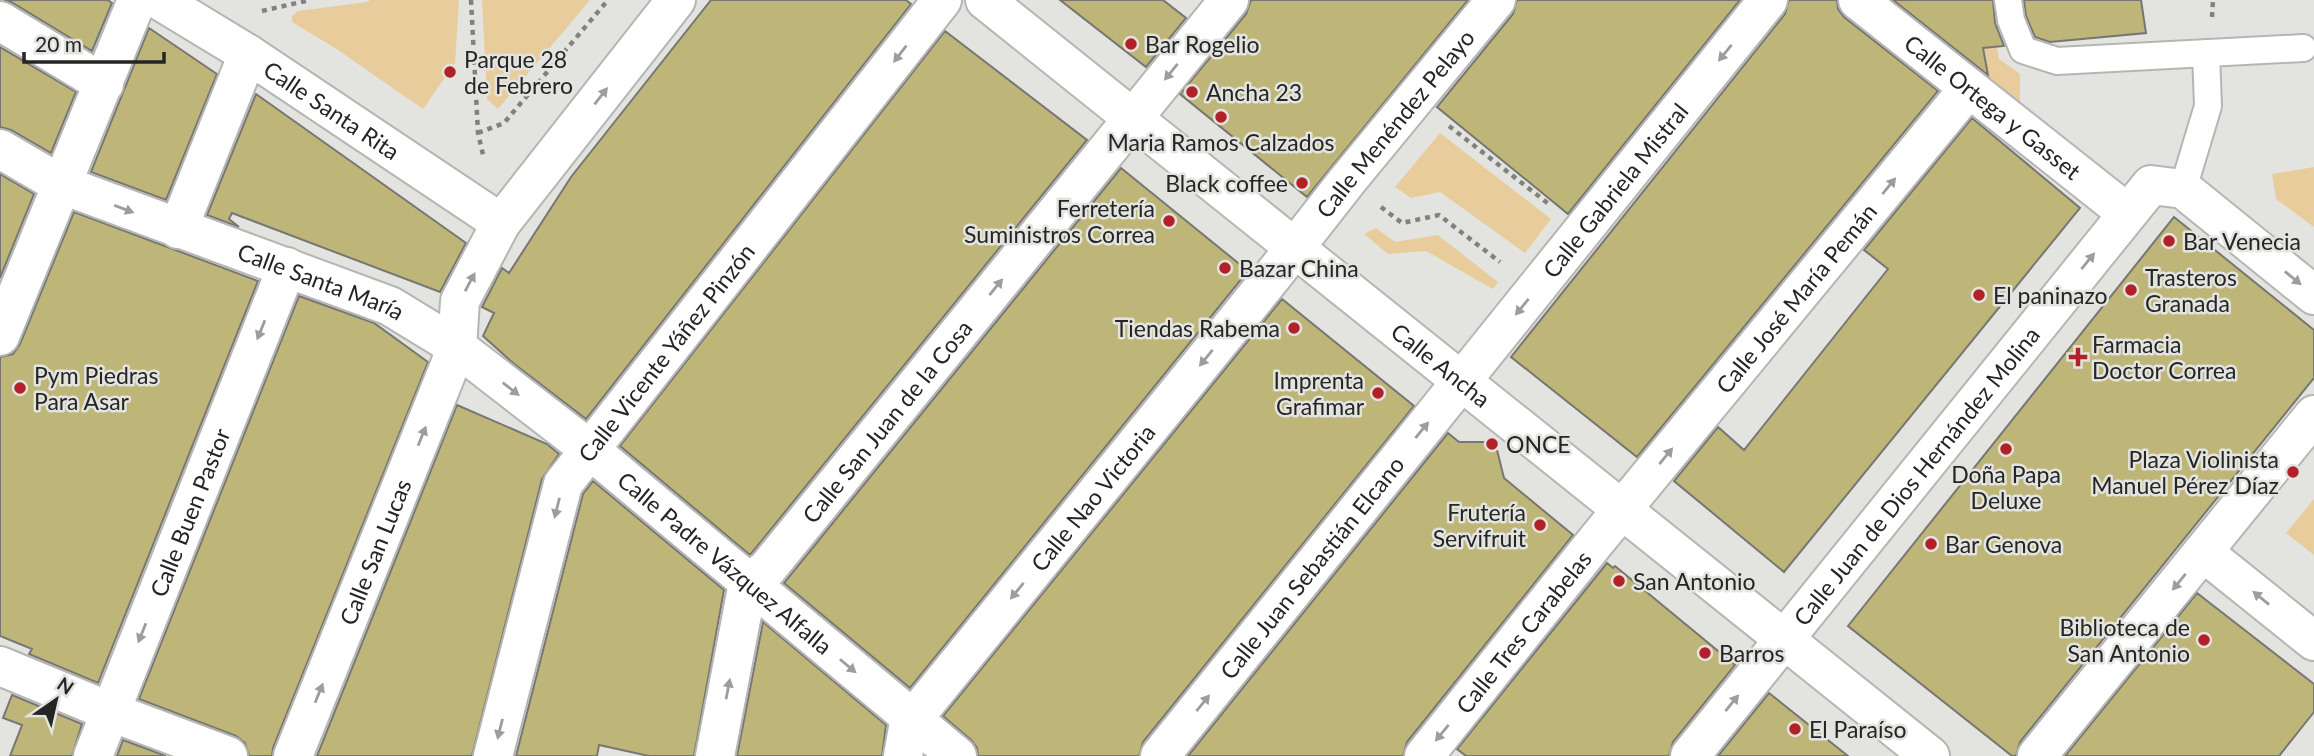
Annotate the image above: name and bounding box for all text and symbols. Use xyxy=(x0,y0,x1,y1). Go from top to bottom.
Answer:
scale bar xyxy=(24,21,164,65)
street label: Calle Menéndez Pelayo xyxy=(1310,24,1480,223)
street label: Calle Ortega y Gasset xyxy=(1899,28,2087,186)
place label: Bar Rogelio xyxy=(1145,30,1259,58)
text: 20 m xyxy=(35,31,82,56)
marker: Bar Rogelio xyxy=(1123,36,1139,52)
one-way arrow xyxy=(892,44,907,62)
one-way arrow xyxy=(1718,44,1733,62)
place label: Parque 28 de Febrero xyxy=(464,45,573,99)
street label: Calle Santa Rita xyxy=(259,55,405,165)
marker: Parque 28 de Febrero xyxy=(442,64,458,80)
one-way arrow xyxy=(1164,64,1179,81)
place label: Ancha 23 xyxy=(1206,78,1302,106)
marker: Ancha 23 xyxy=(1184,84,1200,100)
one-way arrow xyxy=(593,88,608,106)
street label: Calle Gabriela Mistral xyxy=(1537,97,1693,283)
marker: Maria Ramos Calzados xyxy=(1213,109,1229,125)
place label: Maria Ramos Calzados xyxy=(1107,128,1335,156)
place label: Black coffee xyxy=(1165,169,1288,197)
marker: Black coffee xyxy=(1294,175,1310,191)
one-way arrow xyxy=(1881,177,1896,194)
place label: Ferretería Suministros Correa xyxy=(964,194,1155,248)
street label: Calle José María Pemán xyxy=(1710,197,1882,399)
one-way arrow xyxy=(113,203,134,214)
marker: Ferretería Suministros Correa xyxy=(1161,213,1177,229)
place label: Bar Venecia xyxy=(2183,227,2301,255)
marker: Bar Venecia xyxy=(2161,233,2177,249)
street label: Calle Santa María xyxy=(234,237,410,326)
street label: Calle Vicente Yáñez Pinzón xyxy=(572,238,760,467)
one-way arrow xyxy=(2080,253,2095,270)
place label: Bazar China xyxy=(1239,254,1359,282)
marker: Bazar China xyxy=(1217,260,1233,276)
place label: Trasteros Granada xyxy=(2145,263,2237,317)
one-way arrow xyxy=(2284,270,2301,285)
one-way arrow xyxy=(464,272,476,291)
one-way arrow xyxy=(989,279,1004,297)
place label: El paninazo xyxy=(1993,281,2108,309)
marker: Trasteros Granada xyxy=(2123,282,2139,298)
marker: El paninazo xyxy=(1971,287,1987,303)
one-way arrow xyxy=(1515,299,1530,316)
street label: Calle San Juan de la Cosa xyxy=(796,314,978,528)
place label: Tiendas Rabema xyxy=(1115,314,1280,342)
street label: Calle Ancha xyxy=(1386,317,1496,413)
one-way arrow xyxy=(256,320,267,341)
marker: Tiendas Rabema xyxy=(1286,320,1302,336)
street label: Calle Juan de Dios Hernández Molina xyxy=(1787,321,2045,631)
place label: Farmacia Doctor Correa xyxy=(2092,330,2236,384)
one-way arrow xyxy=(1199,348,1214,366)
marker: Farmacia Doctor Correa xyxy=(2070,349,2086,365)
place label: Pym Piedras Para Asar xyxy=(34,361,158,415)
place label: Imprenta Grafimar xyxy=(1274,366,1365,420)
marker: Pym Piedras Para Asar xyxy=(12,380,28,396)
one-way arrow xyxy=(502,382,520,396)
marker: Imprenta Grafimar xyxy=(1370,385,1386,401)
street label: Calle Nao Victoria xyxy=(1025,418,1161,577)
one-way arrow xyxy=(1415,422,1430,440)
street label: Calle Buen Pastor xyxy=(144,424,236,601)
one-way arrow xyxy=(416,425,427,446)
place label: ONCE xyxy=(1506,430,1571,458)
marker: ONCE xyxy=(1484,436,1500,452)
marker: Doña Papa Deluxe xyxy=(1998,441,2014,457)
place label: Plaza Violinista Manuel Pérez Díaz xyxy=(2091,445,2279,499)
one-way arrow xyxy=(1659,447,1674,465)
street label: Calle Juan Sebastián Elcano xyxy=(1214,450,1410,684)
place label: Doña Papa Deluxe xyxy=(1951,460,2061,514)
marker: Plaza Violinista Manuel Pérez Díaz xyxy=(2285,464,2301,480)
street label: Calle Padre Vázquez Alfalla xyxy=(612,465,838,660)
street label: Calle San Lucas xyxy=(333,475,417,629)
one-way arrow xyxy=(551,497,562,519)
place label: Frutería Servifruit xyxy=(1433,498,1527,552)
marker: Frutería Servifruit xyxy=(1532,517,1548,533)
place label: Bar Genova xyxy=(1945,530,2062,558)
marker: Bar Genova xyxy=(1923,536,1939,552)
street label: Calle Tres Carabelas xyxy=(1450,545,1597,719)
place label: San Antonio xyxy=(1633,567,1756,595)
marker: San Antonio xyxy=(1611,573,1627,589)
one-way arrow xyxy=(2171,573,2186,591)
one-way arrow xyxy=(1010,583,1025,600)
one-way arrow xyxy=(2252,591,2270,606)
place label: Biblioteca de San Antonio xyxy=(2060,613,2190,667)
one-way arrow xyxy=(136,623,147,644)
marker: Biblioteca de San Antonio xyxy=(2196,632,2212,648)
place label: Barros xyxy=(1719,639,1784,667)
marker: Barros xyxy=(1697,645,1713,661)
one-way arrow xyxy=(839,658,856,673)
north arrow xyxy=(21,665,91,735)
text: N xyxy=(53,672,78,699)
one-way arrow xyxy=(723,678,734,700)
one-way arrow xyxy=(313,682,324,703)
one-way arrow xyxy=(1195,694,1210,712)
one-way arrow xyxy=(1725,694,1740,712)
place label: El Paraíso xyxy=(1809,715,1907,743)
one-way arrow xyxy=(494,718,505,740)
marker: El Paraíso xyxy=(1787,721,1803,737)
one-way arrow xyxy=(1435,725,1450,742)

